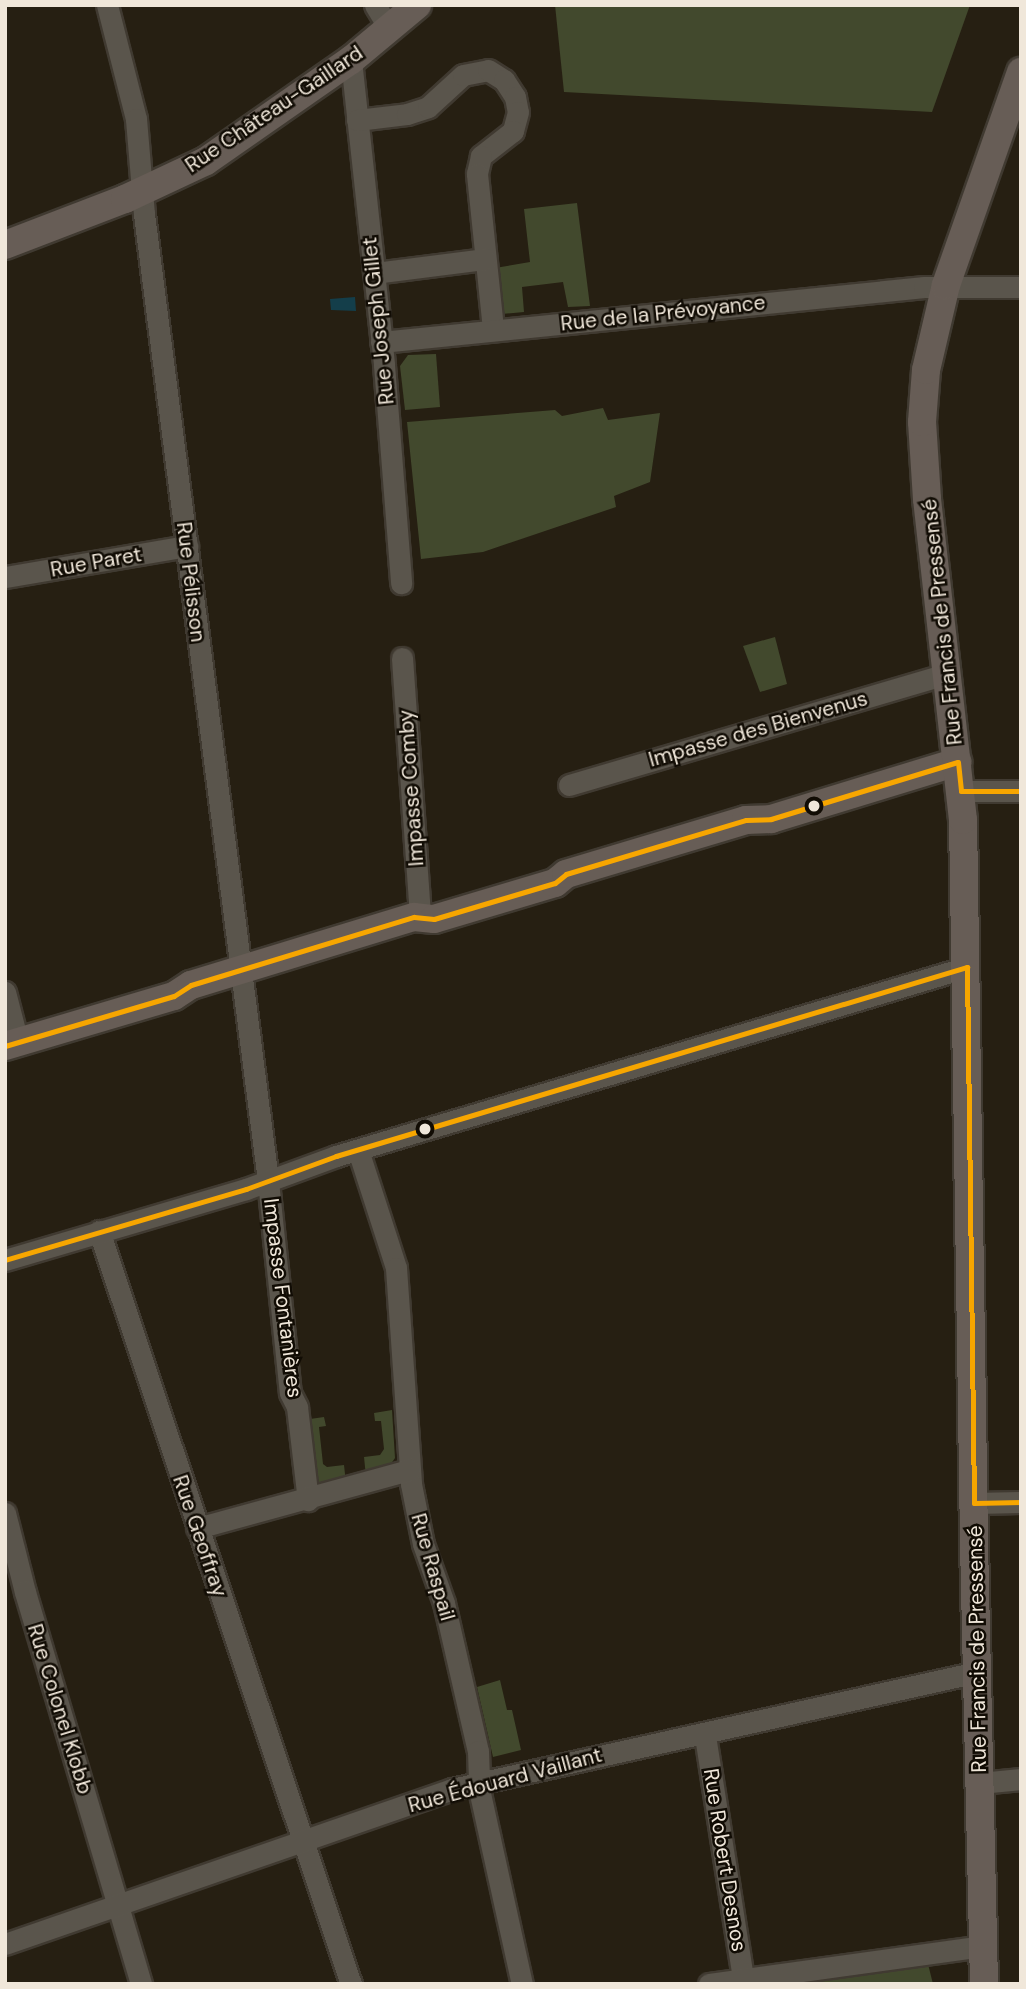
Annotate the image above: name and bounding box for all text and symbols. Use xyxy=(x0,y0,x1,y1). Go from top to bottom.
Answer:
street label: Rue Château-Gaillard xyxy=(180,40,368,178)
street label: Rue Joseph Gillet xyxy=(357,236,399,406)
street label: Rue de la Prévoyance xyxy=(559,290,767,336)
street label: Rue Francis de Pressensé xyxy=(917,498,967,746)
street label: Rue Pélisson xyxy=(171,520,211,644)
street label: Rue Paret xyxy=(48,542,144,582)
street label: Impasse des Bienvenus xyxy=(646,686,870,772)
street label: Impasse Comby xyxy=(393,709,429,867)
unlabelled marker xyxy=(807,799,821,813)
unlabelled marker xyxy=(418,1122,432,1136)
street label: Impasse Fontanières xyxy=(258,1197,308,1399)
street label: Rue Geoffray xyxy=(167,1472,233,1600)
street label: Rue Raspail xyxy=(406,1510,460,1624)
street label: Rue Francis de Pressensé xyxy=(962,1525,992,1773)
street label: Rue Colonel Klobb xyxy=(22,1621,98,1797)
street label: Rue Édouard Vaillant xyxy=(405,1742,605,1818)
street label: Rue Robert Desnos xyxy=(698,1767,752,1953)

